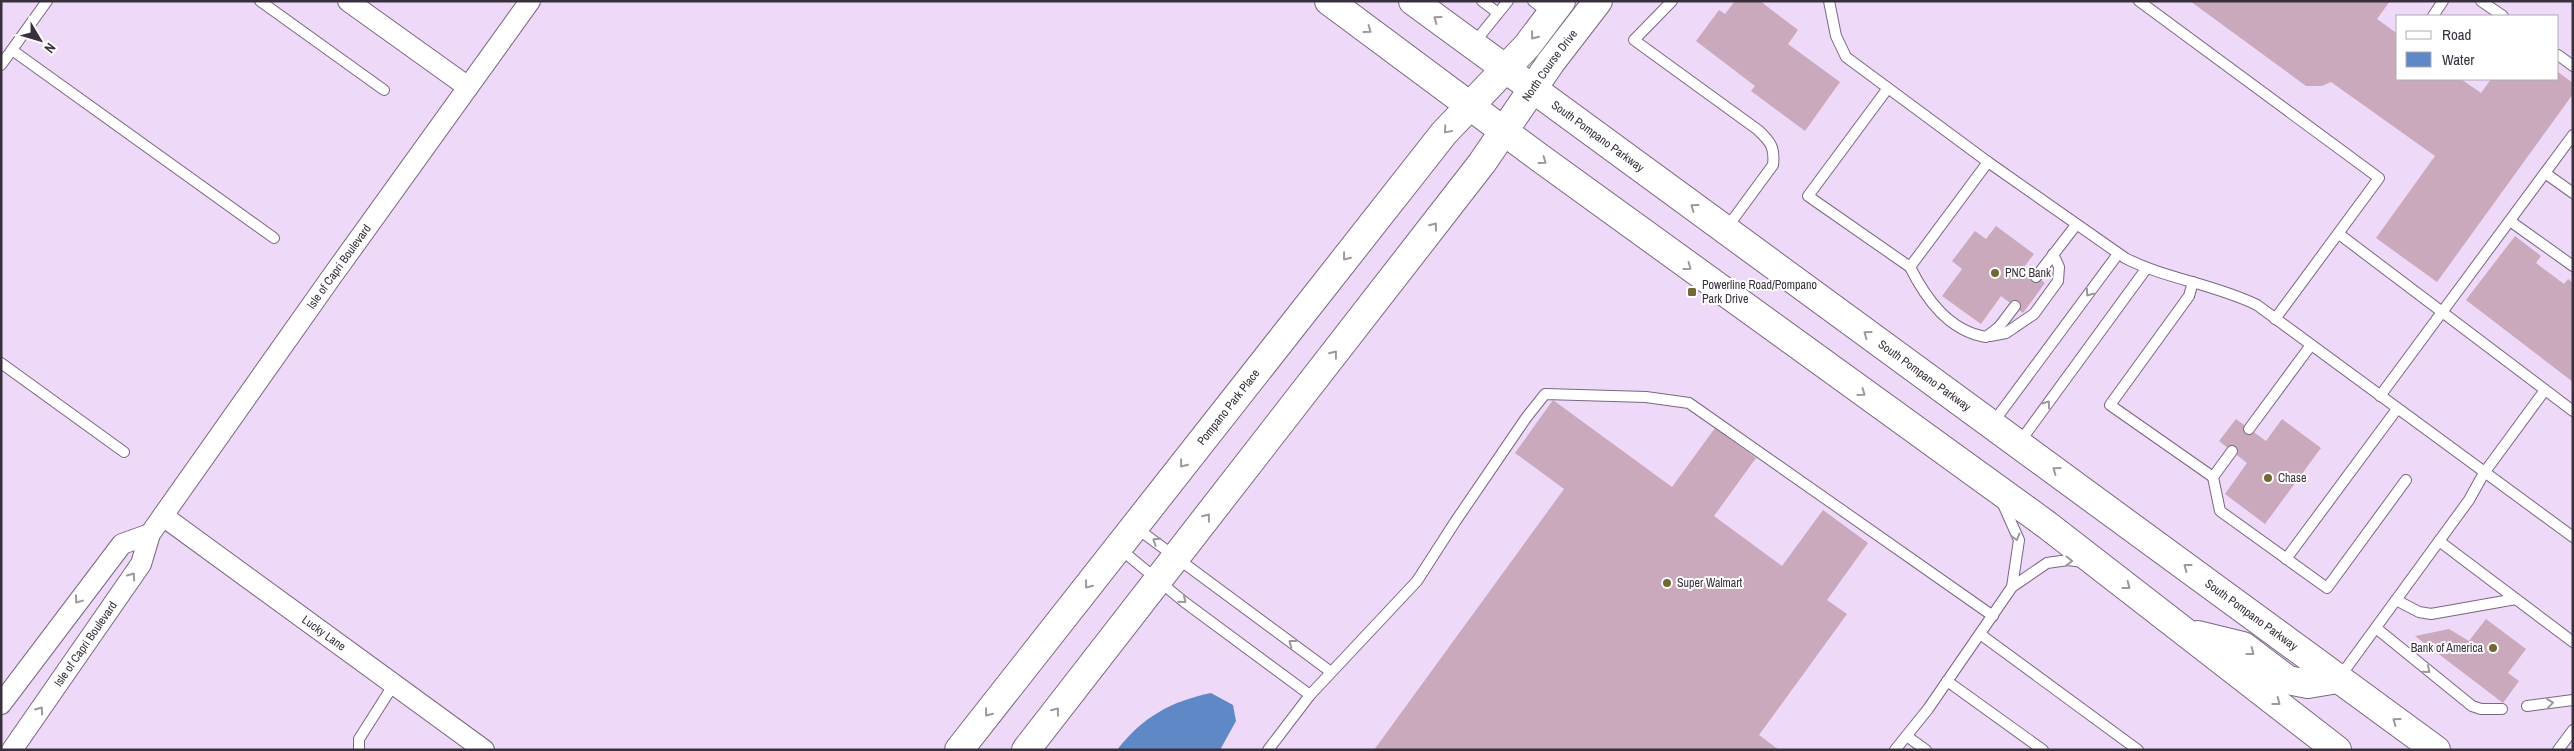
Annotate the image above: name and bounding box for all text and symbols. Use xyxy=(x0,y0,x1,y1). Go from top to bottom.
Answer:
north arrow xyxy=(15,15,65,65)
legend xyxy=(2396,15,2559,80)
one-way arrow xyxy=(1433,16,1443,25)
one-way arrow xyxy=(1363,24,1372,33)
text: Road xyxy=(2442,24,2471,45)
street label: North Course Drive xyxy=(1518,26,1581,105)
one-way arrow xyxy=(1532,30,1540,39)
text: N xyxy=(41,39,60,57)
text: Water xyxy=(2442,49,2474,70)
street label: South Pompano Parkway xyxy=(1548,97,1647,176)
one-way arrow xyxy=(1444,124,1453,133)
one-way arrow xyxy=(1537,155,1547,164)
one-way arrow xyxy=(1690,204,1700,213)
street label: Isle of Capri Boulevard xyxy=(303,221,375,312)
one-way arrow xyxy=(1428,223,1436,232)
one-way arrow xyxy=(1344,251,1352,260)
one-way arrow xyxy=(1683,261,1692,270)
place label: PNC Bank xyxy=(2005,265,2051,281)
marker: PNC Bank xyxy=(1989,267,2001,279)
place label: Powerline Road/Pompano Park Drive xyxy=(1702,277,1817,307)
marker: Powerline Road/Pompano Park Drive xyxy=(1686,286,1698,298)
one-way arrow xyxy=(2086,287,2095,297)
one-way arrow xyxy=(1864,331,1873,340)
street label: South Pompano Parkway xyxy=(1875,336,1974,415)
one-way arrow xyxy=(1328,350,1337,360)
street label: Pompano Park Place xyxy=(1194,366,1263,449)
one-way arrow xyxy=(1856,387,1866,396)
one-way arrow xyxy=(2041,400,2050,410)
one-way arrow xyxy=(1181,458,1189,467)
one-way arrow xyxy=(2053,468,2062,476)
place label: Chase xyxy=(2278,470,2306,486)
marker: Chase xyxy=(2262,472,2274,484)
one-way arrow xyxy=(1201,513,1210,523)
one-way arrow xyxy=(2011,532,2021,540)
one-way arrow xyxy=(1152,538,1162,547)
one-way arrow xyxy=(2066,556,2073,566)
one-way arrow xyxy=(2183,564,2193,573)
one-way arrow xyxy=(126,572,135,582)
place label: Super Walmart xyxy=(1677,575,1743,591)
street label: South Pompano Parkway xyxy=(2202,575,2301,654)
marker: Super Walmart xyxy=(1661,577,1673,589)
one-way arrow xyxy=(1086,579,1094,588)
one-way arrow xyxy=(2121,581,2130,589)
one-way arrow xyxy=(76,594,84,603)
one-way arrow xyxy=(1177,594,1186,603)
street label: Isle of Capri Boulevard xyxy=(50,598,121,690)
street label: Lucky Lane xyxy=(299,612,349,655)
one-way arrow xyxy=(1288,640,1298,649)
place label: Bank of America xyxy=(2411,640,2484,656)
marker: Bank of America xyxy=(2487,642,2499,654)
one-way arrow xyxy=(2245,646,2254,654)
one-way arrow xyxy=(2421,664,2430,672)
one-way arrow xyxy=(2271,697,2280,705)
one-way arrow xyxy=(2546,698,2554,709)
one-way arrow xyxy=(34,706,43,716)
one-way arrow xyxy=(985,707,993,716)
one-way arrow xyxy=(1051,708,1059,717)
one-way arrow xyxy=(2392,718,2402,727)

